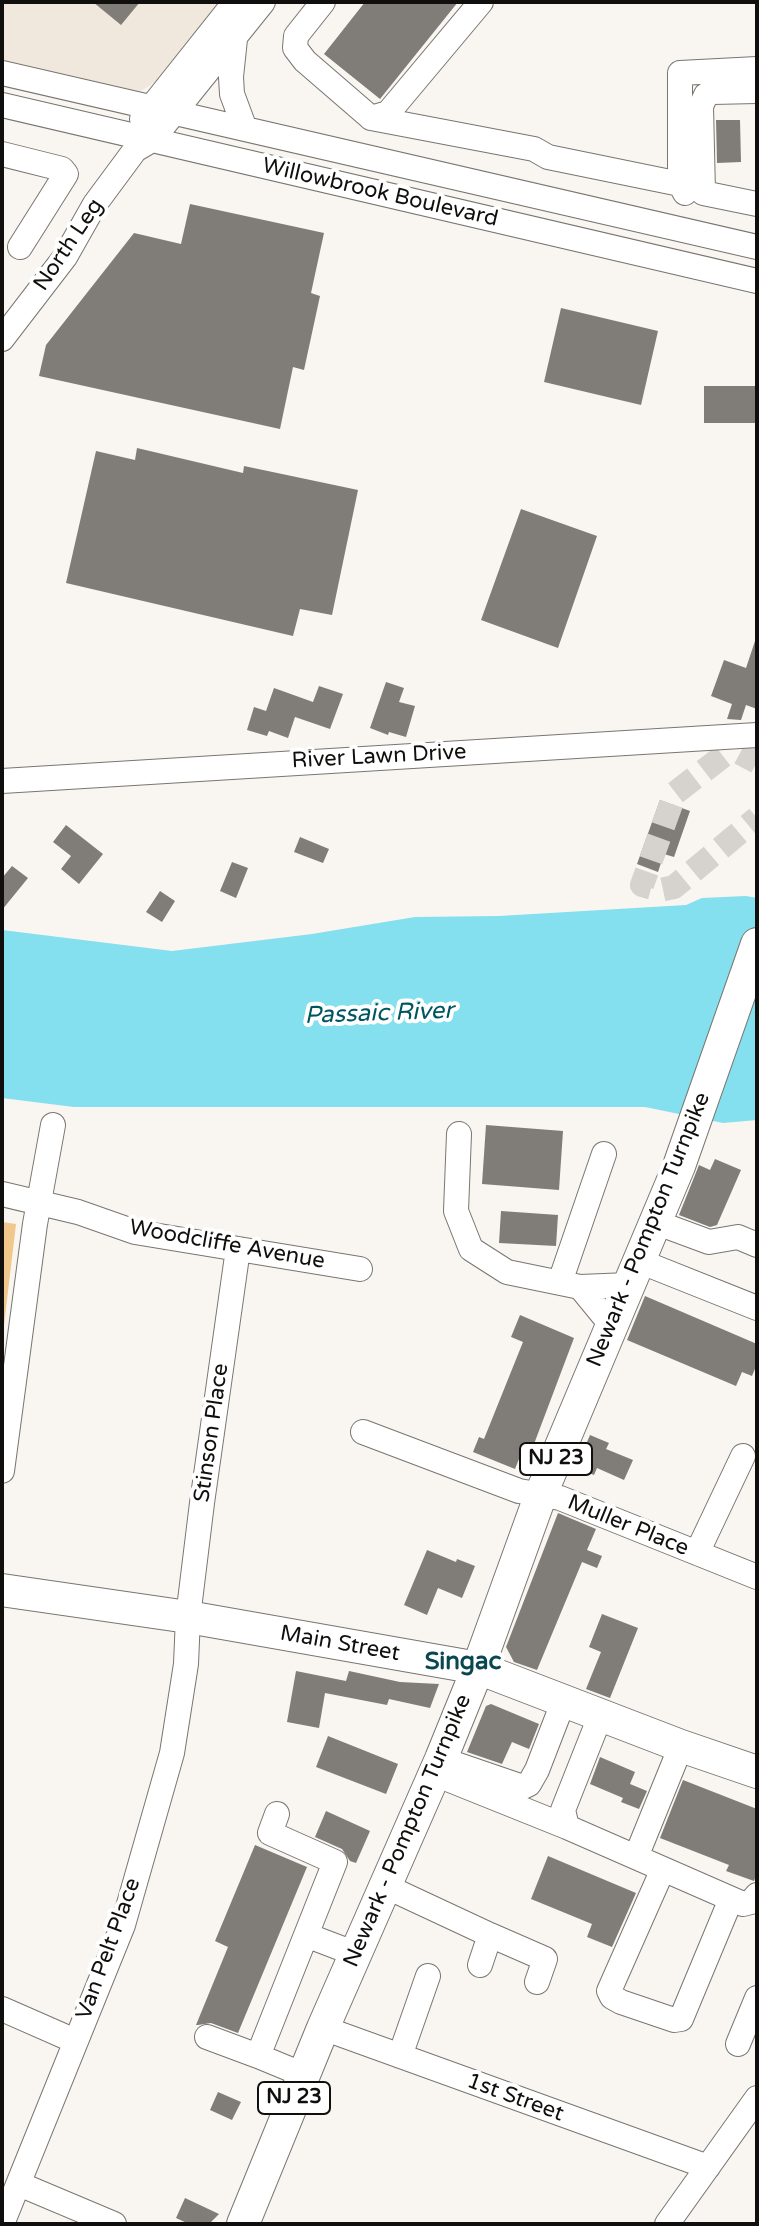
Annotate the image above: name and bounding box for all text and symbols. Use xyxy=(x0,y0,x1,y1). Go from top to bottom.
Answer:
street label: Willowbrook Boulevard xyxy=(260,153,500,233)
street label: North Leg xyxy=(29,194,109,296)
street label: River Lawn Drive xyxy=(291,739,467,775)
water label: Passaic River xyxy=(304,997,454,1031)
street label: Newark - Pompton Turnpike xyxy=(582,1089,716,1371)
street label: Woodcliffe Avenue xyxy=(127,1215,327,1275)
street label: Stinson Place xyxy=(189,1362,235,1504)
road number: NJ 23 xyxy=(520,1443,592,1475)
street label: Muller Place xyxy=(563,1490,693,1562)
street label: Main Street xyxy=(278,1620,402,1668)
district label: Singac xyxy=(425,1649,501,1677)
street label: Newark - Pompton Turnpike xyxy=(338,1691,478,1971)
street label: Van Pelt Place xyxy=(71,1875,147,2023)
street label: 1st Street xyxy=(463,2068,567,2128)
road number: NJ 23 xyxy=(258,2082,330,2114)

